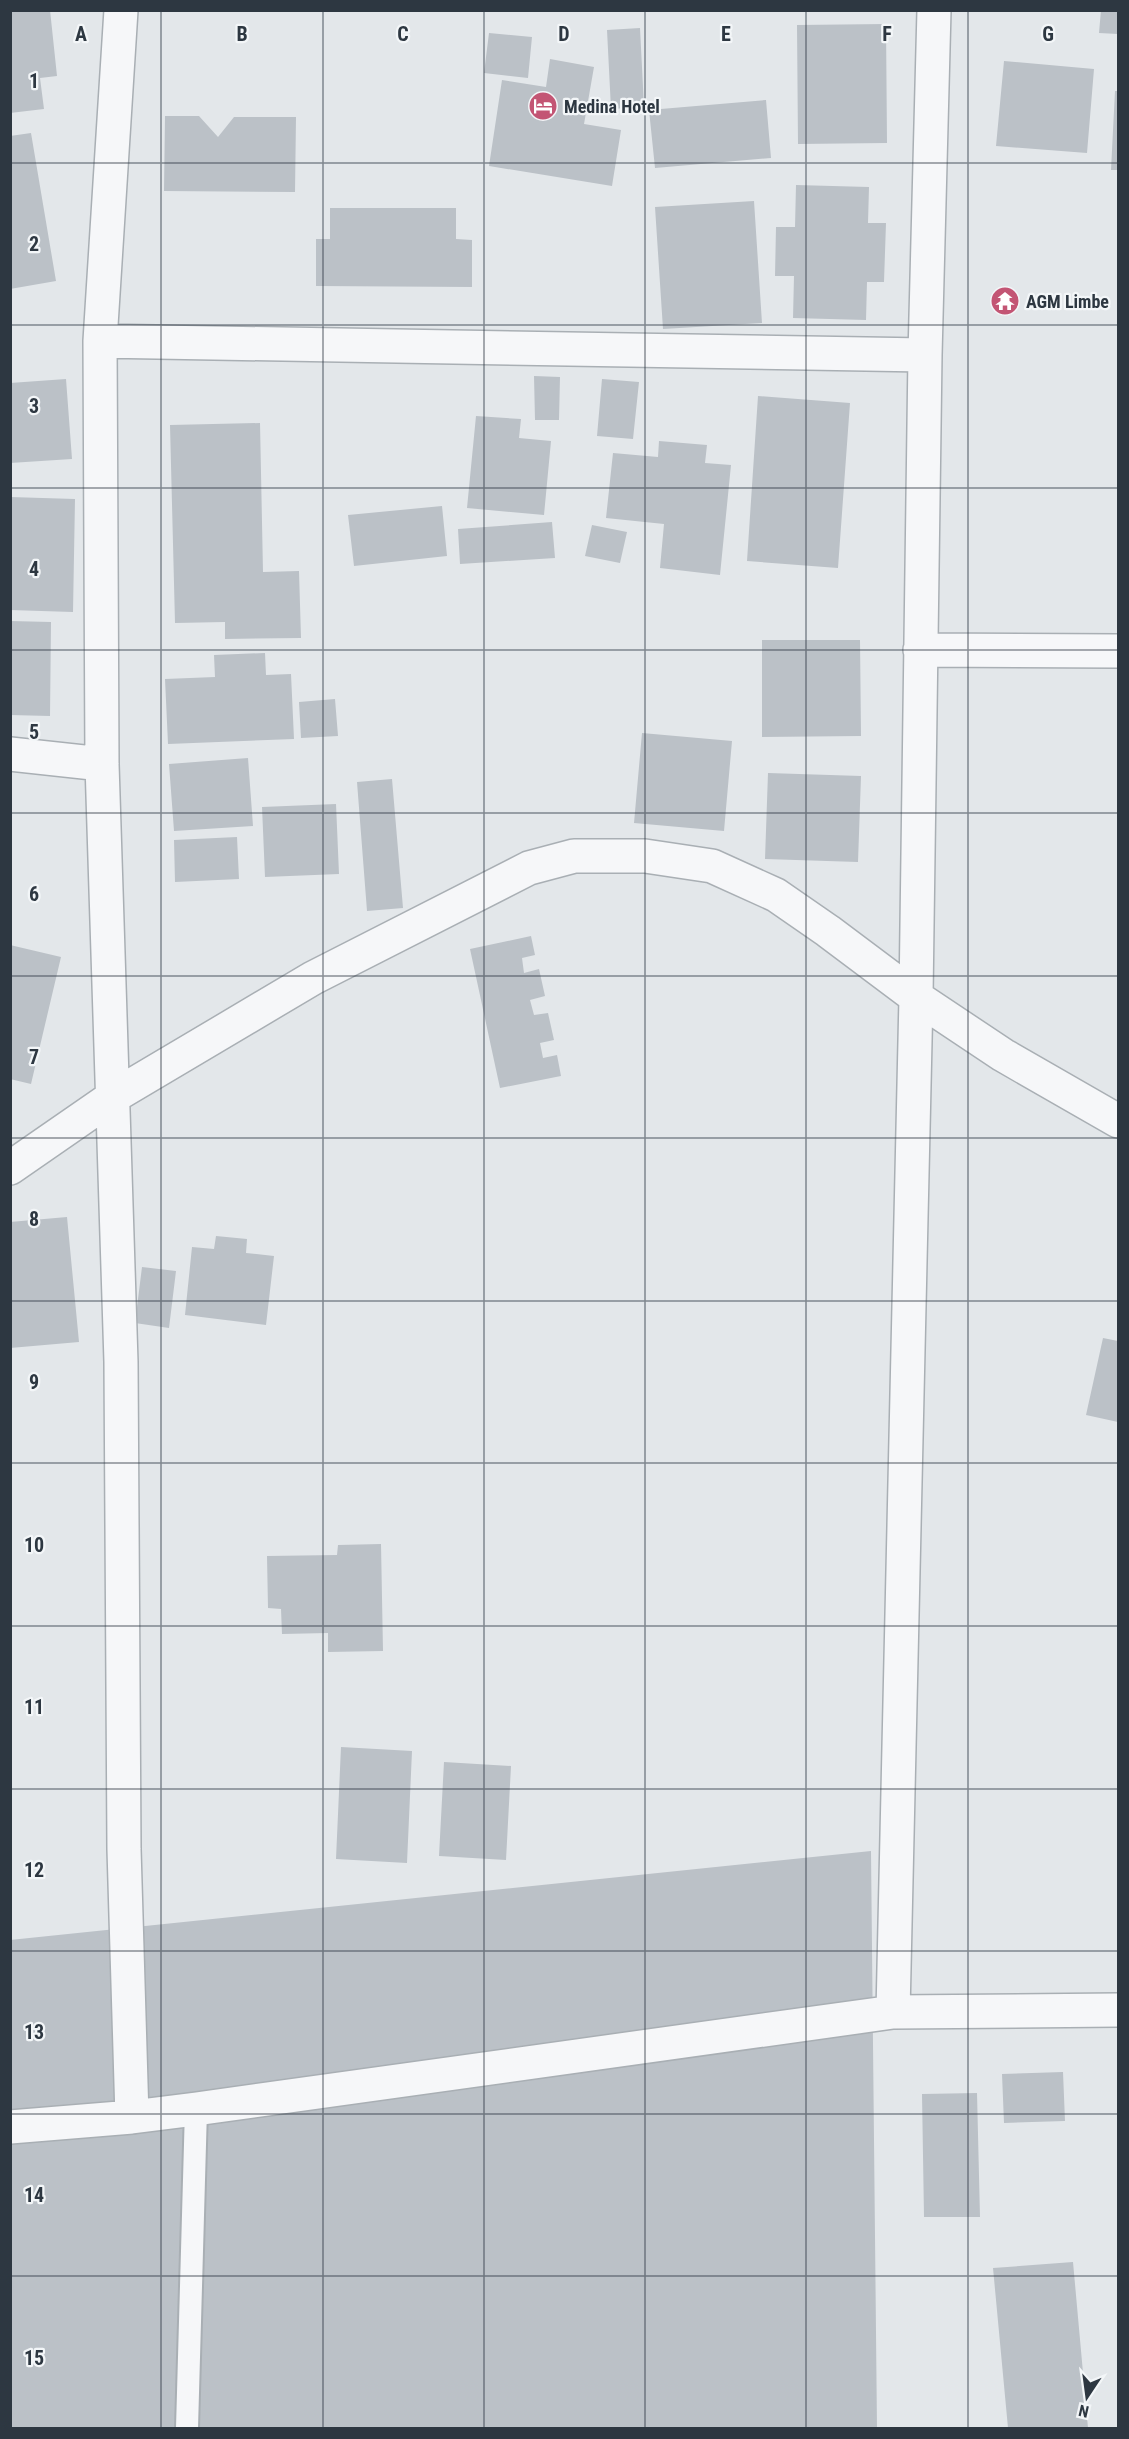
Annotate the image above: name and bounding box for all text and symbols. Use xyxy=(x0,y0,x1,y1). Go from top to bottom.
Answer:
text: A xyxy=(75,22,87,46)
text: B xyxy=(236,22,248,46)
text: C xyxy=(397,22,409,46)
text: D xyxy=(558,22,570,46)
text: E xyxy=(721,22,731,46)
text: F xyxy=(882,22,892,46)
text: G xyxy=(1042,22,1054,46)
text: 1 xyxy=(29,69,39,93)
hotel icon: Medina Hotel xyxy=(527,90,559,122)
place label: Medina Hotel xyxy=(564,96,660,117)
text: 2 xyxy=(29,232,39,256)
temple icon: AGM Limbe xyxy=(989,285,1021,317)
place label: AGM Limbe xyxy=(1026,291,1109,312)
text: 3 xyxy=(29,394,39,418)
text: 4 xyxy=(29,557,39,581)
text: 5 xyxy=(29,720,39,744)
text: 6 xyxy=(29,882,39,906)
text: 7 xyxy=(29,1045,39,1069)
text: 8 xyxy=(29,1207,39,1231)
text: 9 xyxy=(29,1370,39,1394)
text: 10 xyxy=(24,1533,44,1557)
text: 11 xyxy=(24,1695,44,1719)
text: 12 xyxy=(24,1858,44,1882)
text: 13 xyxy=(24,2020,44,2044)
text: 14 xyxy=(24,2183,44,2207)
text: 15 xyxy=(24,2346,44,2370)
north arrow xyxy=(1057,2367,1117,2427)
text: N xyxy=(1077,2401,1091,2421)

